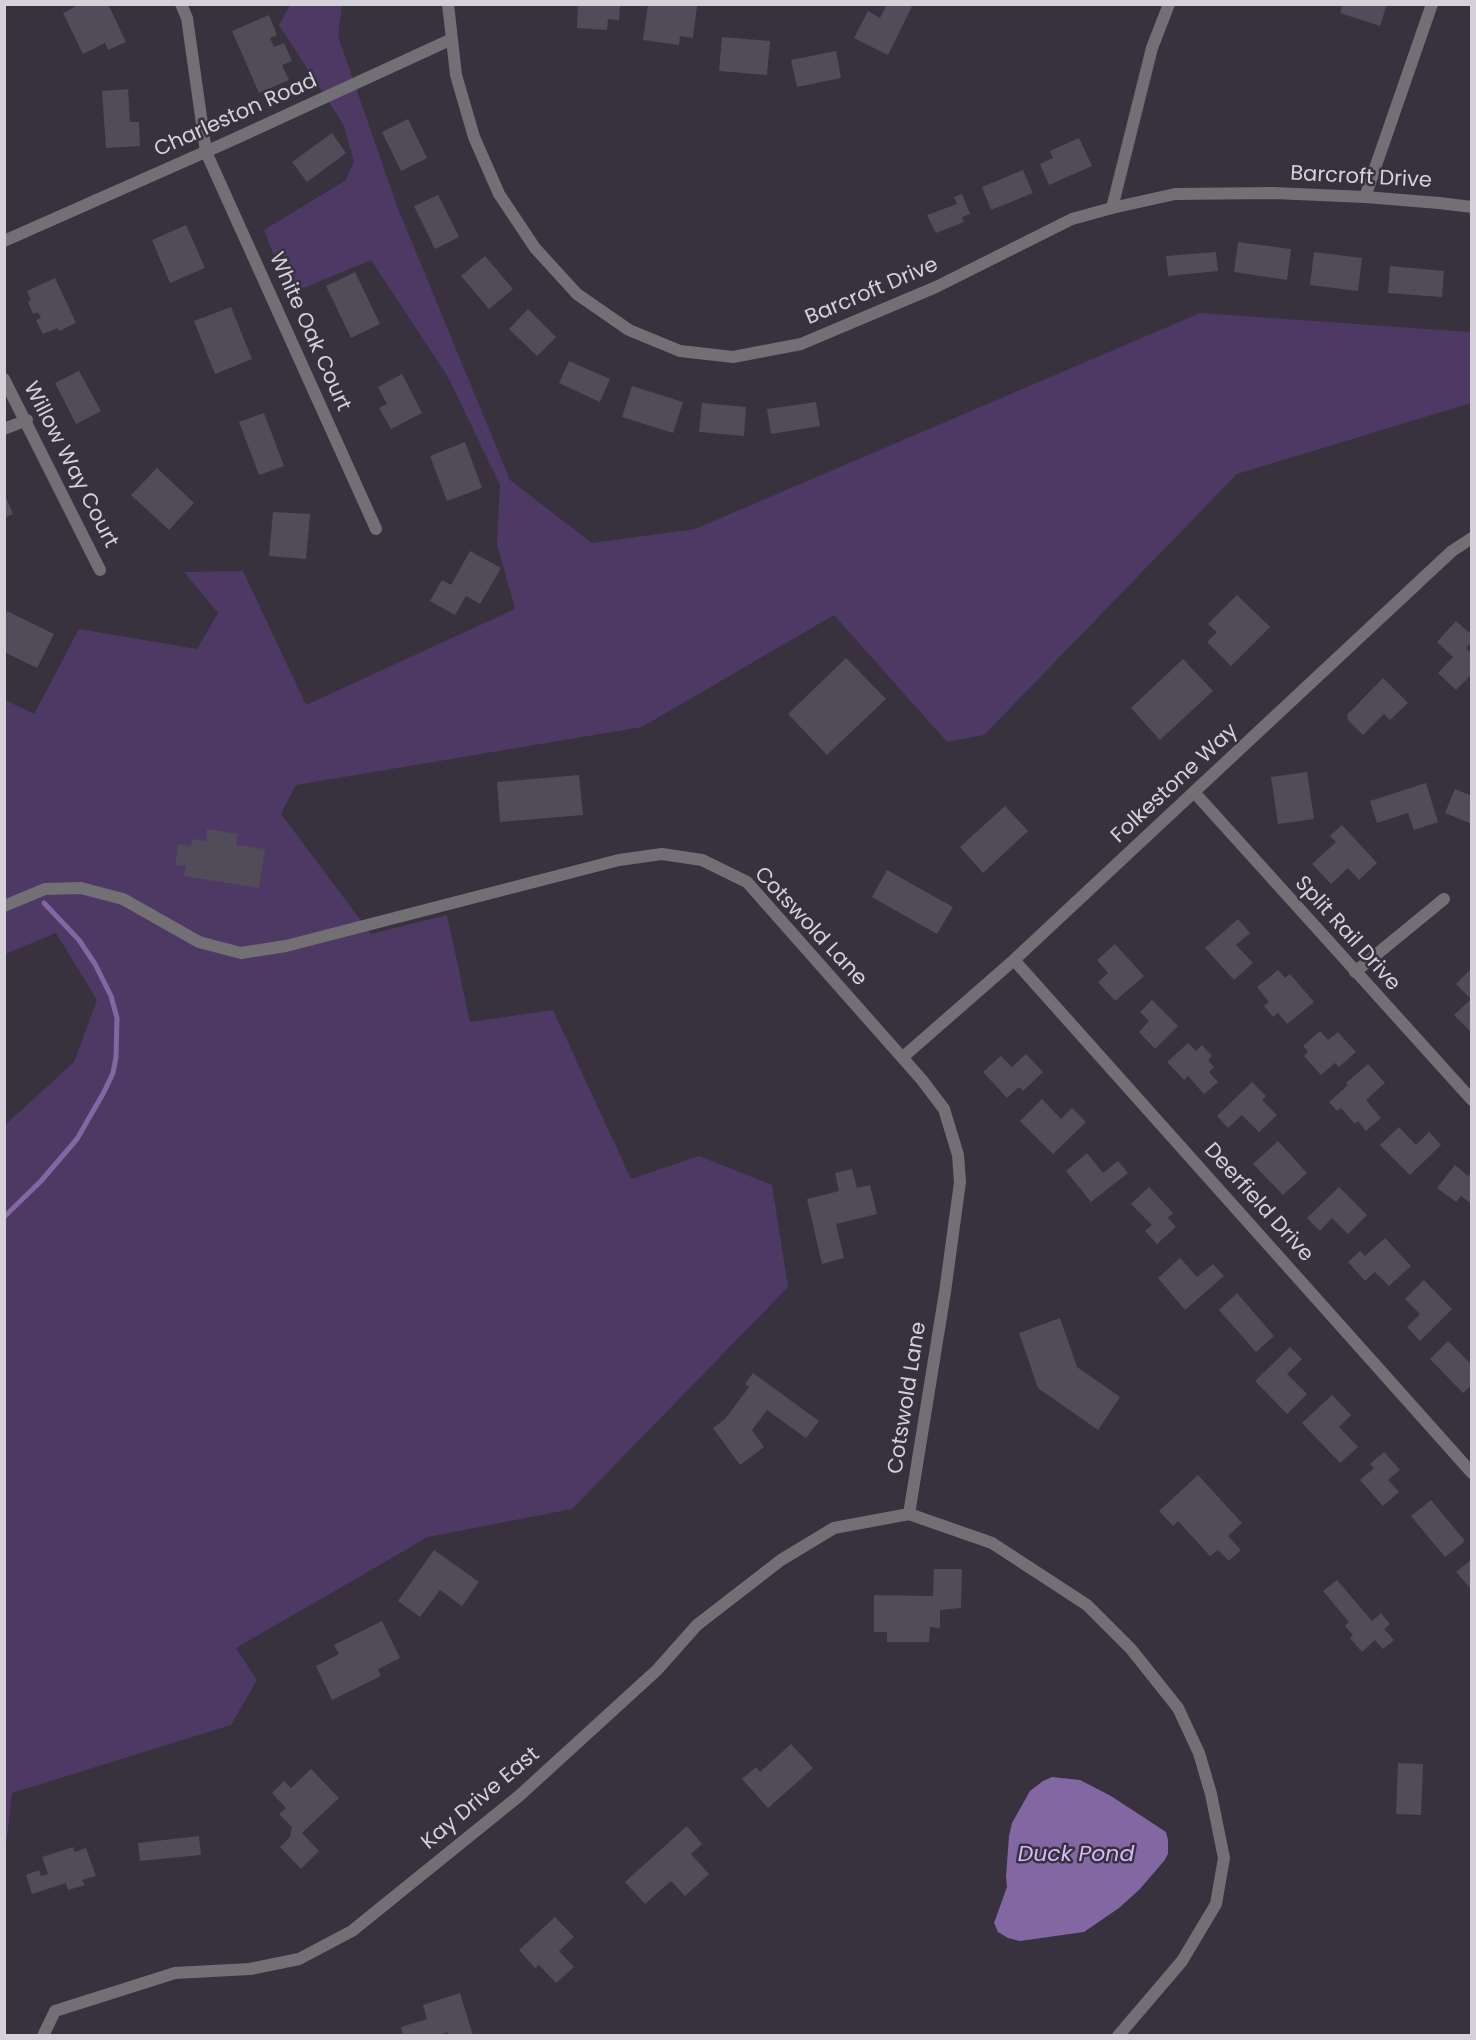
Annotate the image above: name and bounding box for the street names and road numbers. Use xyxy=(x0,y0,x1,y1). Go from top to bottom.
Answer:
street label: Charleston Road xyxy=(151,69,321,163)
street label: Barcroft Drive xyxy=(1290,162,1432,194)
street label: White Oak Court xyxy=(263,249,355,415)
street label: Barcroft Drive xyxy=(802,253,942,331)
street label: Willow Way Court xyxy=(17,378,123,552)
street label: Folkestone Way xyxy=(1107,719,1243,849)
street label: Cotswold Lane xyxy=(748,862,872,992)
street label: Split Rail Drive xyxy=(1289,871,1405,997)
street label: Deerfield Drive xyxy=(1198,1138,1318,1268)
street label: Cotswold Lane xyxy=(884,1320,932,1476)
street label: Kay Drive East xyxy=(417,1742,545,1856)

